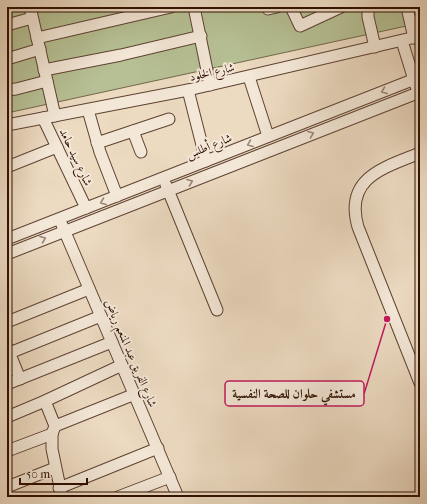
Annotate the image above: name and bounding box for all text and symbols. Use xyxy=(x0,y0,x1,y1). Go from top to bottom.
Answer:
street label: شارع الخلود xyxy=(188,60,237,88)
one-way arrow xyxy=(380,86,387,94)
street label: شارع سيد حامد xyxy=(53,126,95,190)
street label: شارع أطلس xyxy=(184,129,236,165)
one-way arrow xyxy=(308,131,315,139)
one-way arrow xyxy=(246,139,253,147)
one-way arrow xyxy=(187,178,194,186)
one-way arrow xyxy=(99,197,106,205)
one-way arrow xyxy=(40,236,47,244)
street label: شارع الفريق عبد المنعم رياض xyxy=(98,297,160,411)
callout: مستشفي حلوان للصحة النفسية xyxy=(225,381,364,406)
text: مستشفي حلوان للصحة النفسية xyxy=(232,386,356,406)
scale bar xyxy=(20,460,87,486)
text: 50 m xyxy=(26,467,50,481)

